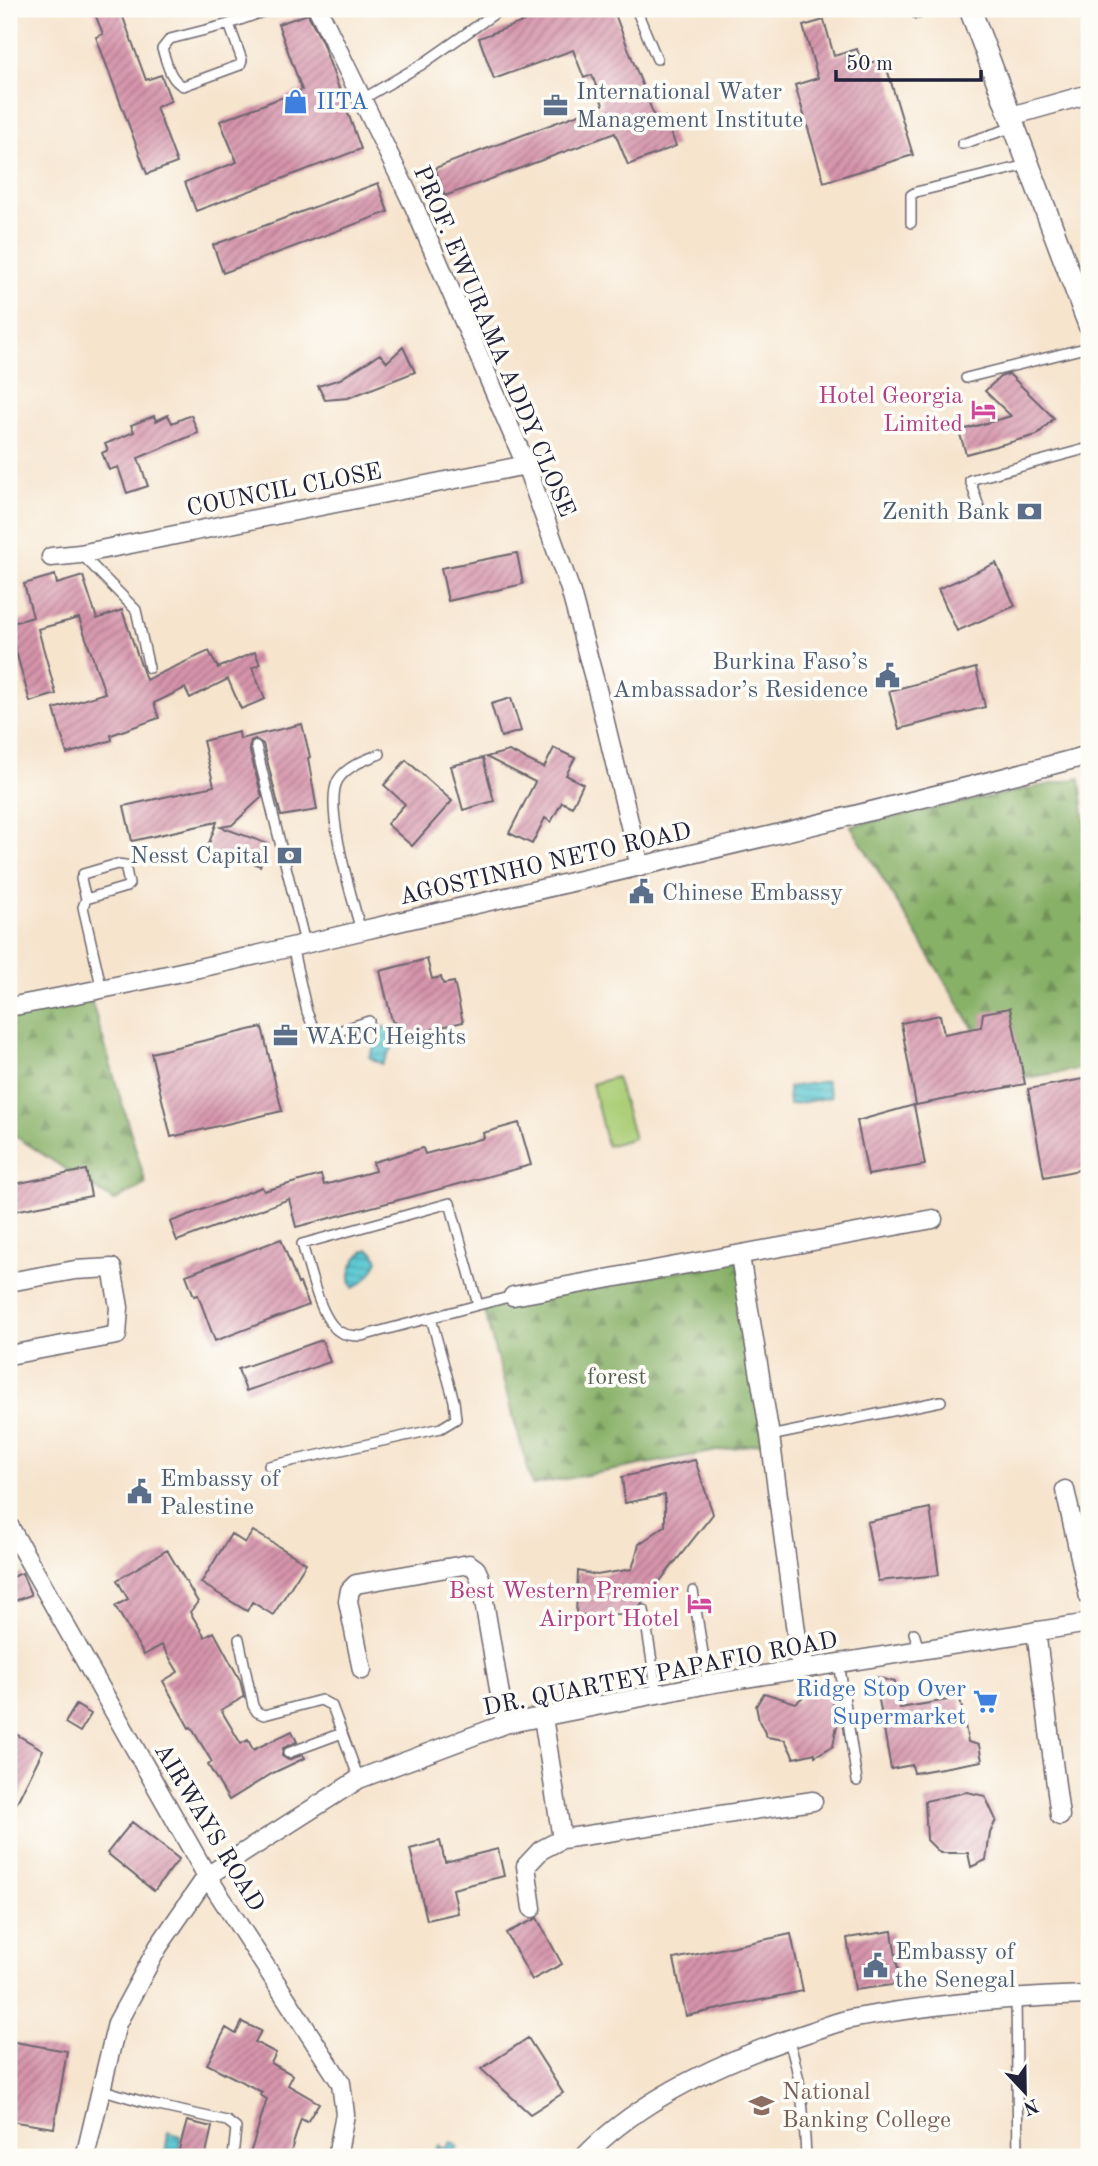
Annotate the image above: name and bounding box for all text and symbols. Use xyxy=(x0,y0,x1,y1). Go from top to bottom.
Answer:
scale bar xyxy=(836,38,981,82)
text: 50 m xyxy=(846,54,893,75)
place label: International Water Management Institute xyxy=(576,81,803,133)
shop icon: IITA xyxy=(282,87,310,115)
place label: IITA xyxy=(316,91,368,115)
office icon: International Water Management Institute xyxy=(542,91,570,119)
street label: PROF. EWURAMA ADDY CLOSE xyxy=(408,163,578,521)
place label: Hotel Georgia Limited xyxy=(818,385,963,437)
hotel icon: Hotel Georgia Limited xyxy=(969,395,997,423)
street label: COUNCIL CLOSE xyxy=(185,460,384,522)
bank icon: Zenith Bank xyxy=(1016,497,1044,525)
place label: Zenith Bank xyxy=(882,501,1010,525)
place label: Burkina Faso’s Ambassador’s Residence xyxy=(612,651,868,703)
public building icon: Burkina Faso’s Ambassador’s Residence xyxy=(874,661,902,689)
street label: AGOSTINHO NETO ROAD xyxy=(397,820,694,910)
bank icon: Nesst Capital xyxy=(275,841,303,869)
place label: Nesst Capital xyxy=(130,845,269,869)
public building icon: Chinese Embassy xyxy=(628,878,656,906)
place label: Chinese Embassy xyxy=(662,882,843,906)
office icon: WAEC Heights xyxy=(271,1022,299,1050)
place label: WAEC Heights xyxy=(305,1026,466,1050)
park label: forest xyxy=(587,1366,647,1390)
place label: Embassy of Palestine xyxy=(160,1468,281,1520)
public building icon: Embassy of Palestine xyxy=(126,1478,154,1506)
place label: Best Western Premier Airport Hotel xyxy=(449,1580,679,1632)
hotel icon: Best Western Premier Airport Hotel xyxy=(685,1590,713,1618)
street label: DR. QUARTEY PAPAFIO ROAD xyxy=(481,1629,840,1721)
place label: Ridge Stop Over Supermarket xyxy=(796,1678,966,1730)
supermarket icon: Ridge Stop Over Supermarket xyxy=(972,1688,1000,1716)
street label: AIRWAYS ROAD xyxy=(149,1740,268,1916)
place label: Embassy of the Senegal xyxy=(895,1941,1016,1993)
public building icon: Embassy of the Senegal xyxy=(861,1951,889,1979)
north arrow xyxy=(990,2058,1060,2128)
place label: National Banking College xyxy=(782,2081,951,2133)
school or university icon: National Banking College xyxy=(748,2091,776,2119)
text: N xyxy=(1020,2094,1041,2117)

